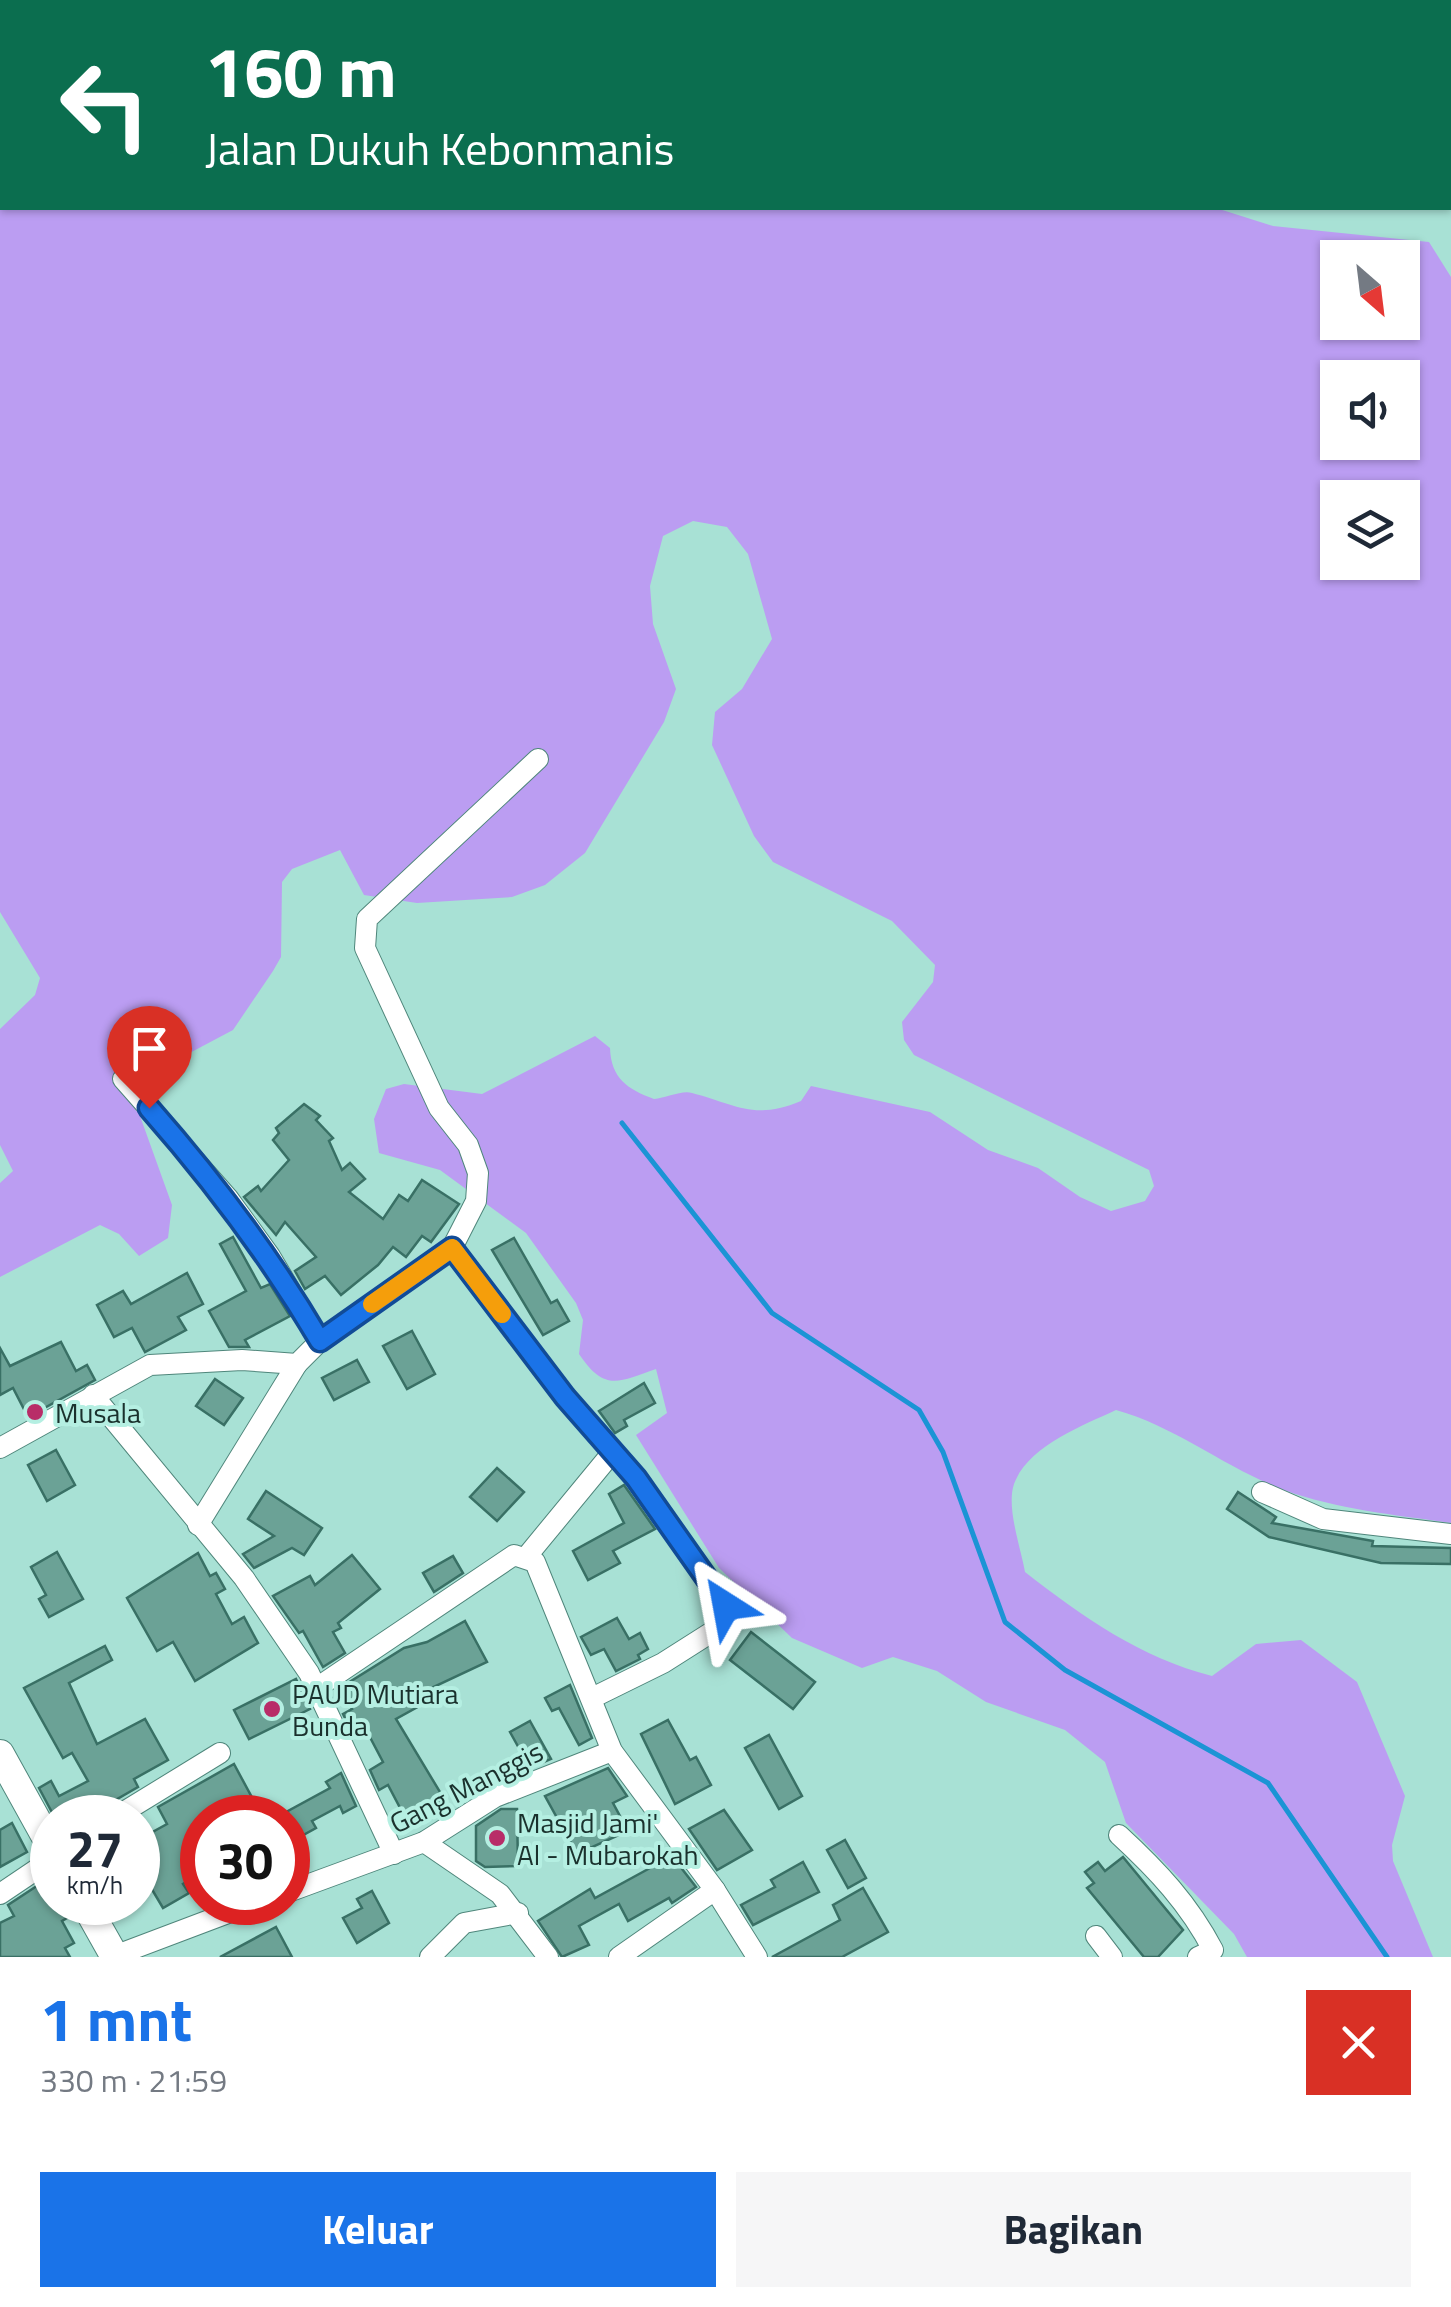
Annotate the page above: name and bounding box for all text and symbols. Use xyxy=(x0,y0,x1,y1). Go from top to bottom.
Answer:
text: 160 m xyxy=(205,18,397,124)
icon: left xyxy=(40,40,170,170)
text: Jalan Dukuh Kebonmanis xyxy=(205,114,674,182)
north arrow xyxy=(1320,240,1420,340)
map controls xyxy=(1320,240,1420,580)
button: sound xyxy=(1320,360,1420,460)
button: layers xyxy=(1320,480,1420,580)
pin xyxy=(107,1006,192,1109)
icon: arrive xyxy=(122,1021,177,1076)
place label: Musala xyxy=(55,1391,141,1434)
marker: Musala xyxy=(24,1401,46,1423)
position arrow xyxy=(674,1554,778,1658)
place label: PAUD Mutiara Bunda xyxy=(292,1672,459,1747)
marker: PAUD Mutiara Bunda xyxy=(261,1698,283,1720)
street label: Gang Manggis xyxy=(382,1730,550,1844)
speed limit sign: 30 xyxy=(180,1795,310,1925)
place label: Masjid Jami' Al - Mubarokah xyxy=(517,1801,698,1876)
text: 27 xyxy=(67,1810,123,1886)
marker: Masjid Jami' Al - Mubarokah xyxy=(486,1827,508,1849)
text: km/h xyxy=(67,1866,123,1904)
text: 1 mnt xyxy=(40,1973,192,2064)
button: close xyxy=(1306,1990,1411,2095)
text: 330 m · 21:59 xyxy=(40,2056,227,2104)
button: Keluar xyxy=(40,2172,716,2287)
button: Bagikan xyxy=(736,2172,1411,2287)

